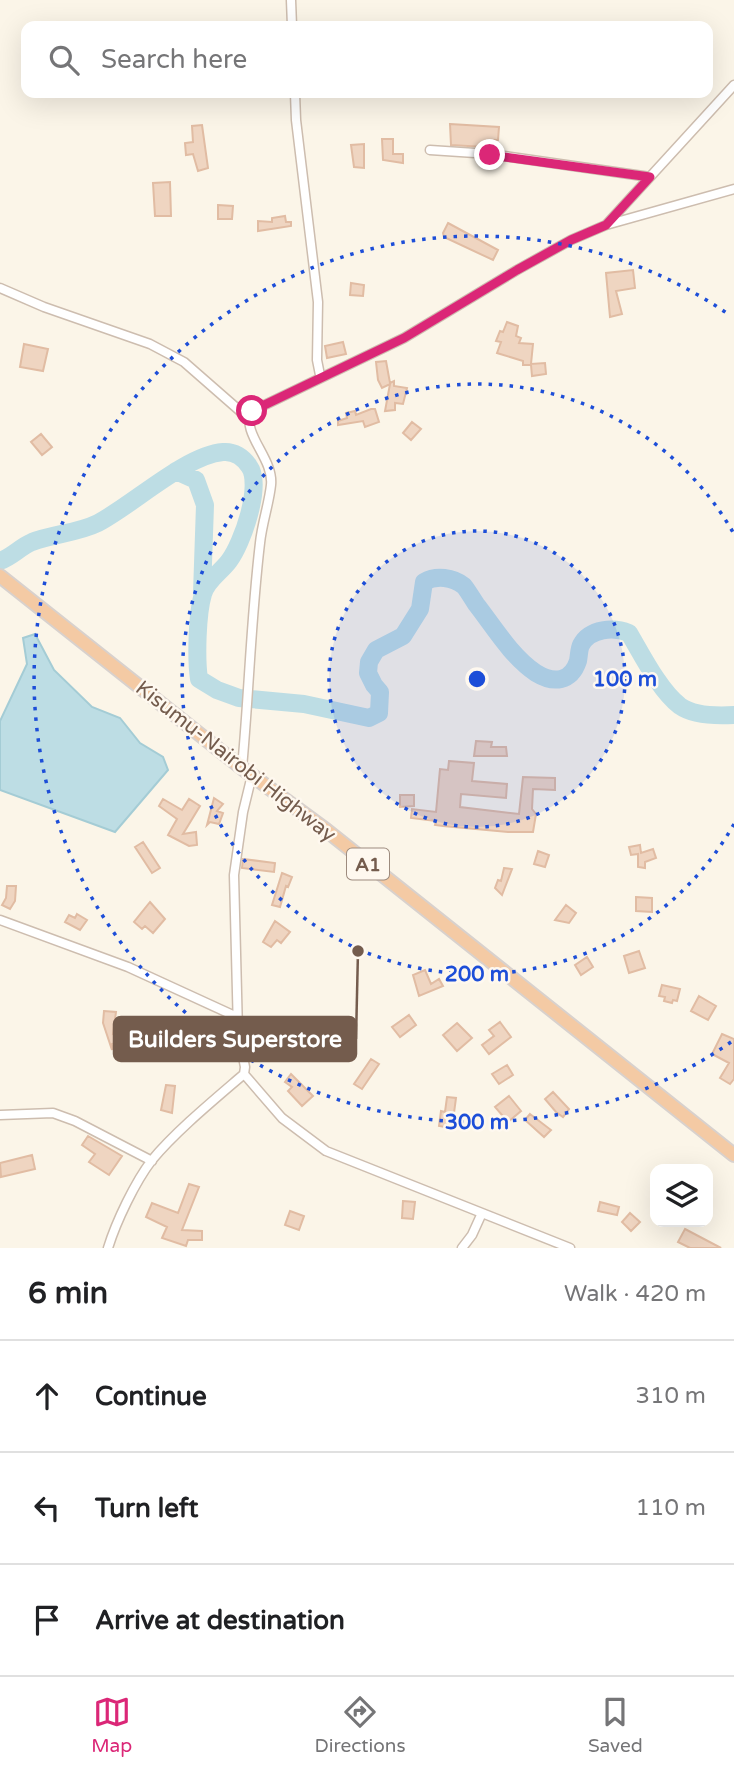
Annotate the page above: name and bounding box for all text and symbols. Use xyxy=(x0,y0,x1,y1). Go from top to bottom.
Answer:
search box xyxy=(21,21,713,98)
icon: search xyxy=(45,41,83,79)
text: Search here xyxy=(101,44,247,75)
route end xyxy=(474,139,505,170)
route start xyxy=(236,395,267,426)
centre of rings xyxy=(465,667,489,691)
text: 100 m xyxy=(593,667,657,692)
street label: Kisumu-Nairobi Highway xyxy=(131,675,341,847)
road number: A1 xyxy=(347,848,389,880)
text: 200 m xyxy=(445,962,509,987)
callout: Builders Superstore xyxy=(114,1017,356,1061)
text: Builders Superstore xyxy=(128,1026,342,1054)
text: 300 m xyxy=(445,1110,509,1135)
map controls xyxy=(650,1164,713,1227)
button: layers xyxy=(650,1164,713,1227)
text: 6 min xyxy=(28,1275,108,1312)
text: Walk · 420 m xyxy=(564,1280,706,1308)
icon: ahead xyxy=(28,1377,66,1415)
text: Continue xyxy=(95,1381,207,1412)
text: 310 m xyxy=(636,1382,706,1410)
icon: left xyxy=(28,1489,66,1527)
text: Turn left xyxy=(95,1493,198,1524)
text: 110 m xyxy=(636,1494,706,1522)
icon: arrive xyxy=(28,1601,66,1639)
text: Arrive at destination xyxy=(95,1605,345,1636)
tab: Map xyxy=(91,1693,132,1757)
tab: Directions xyxy=(315,1693,406,1757)
tab: Saved xyxy=(588,1693,643,1757)

